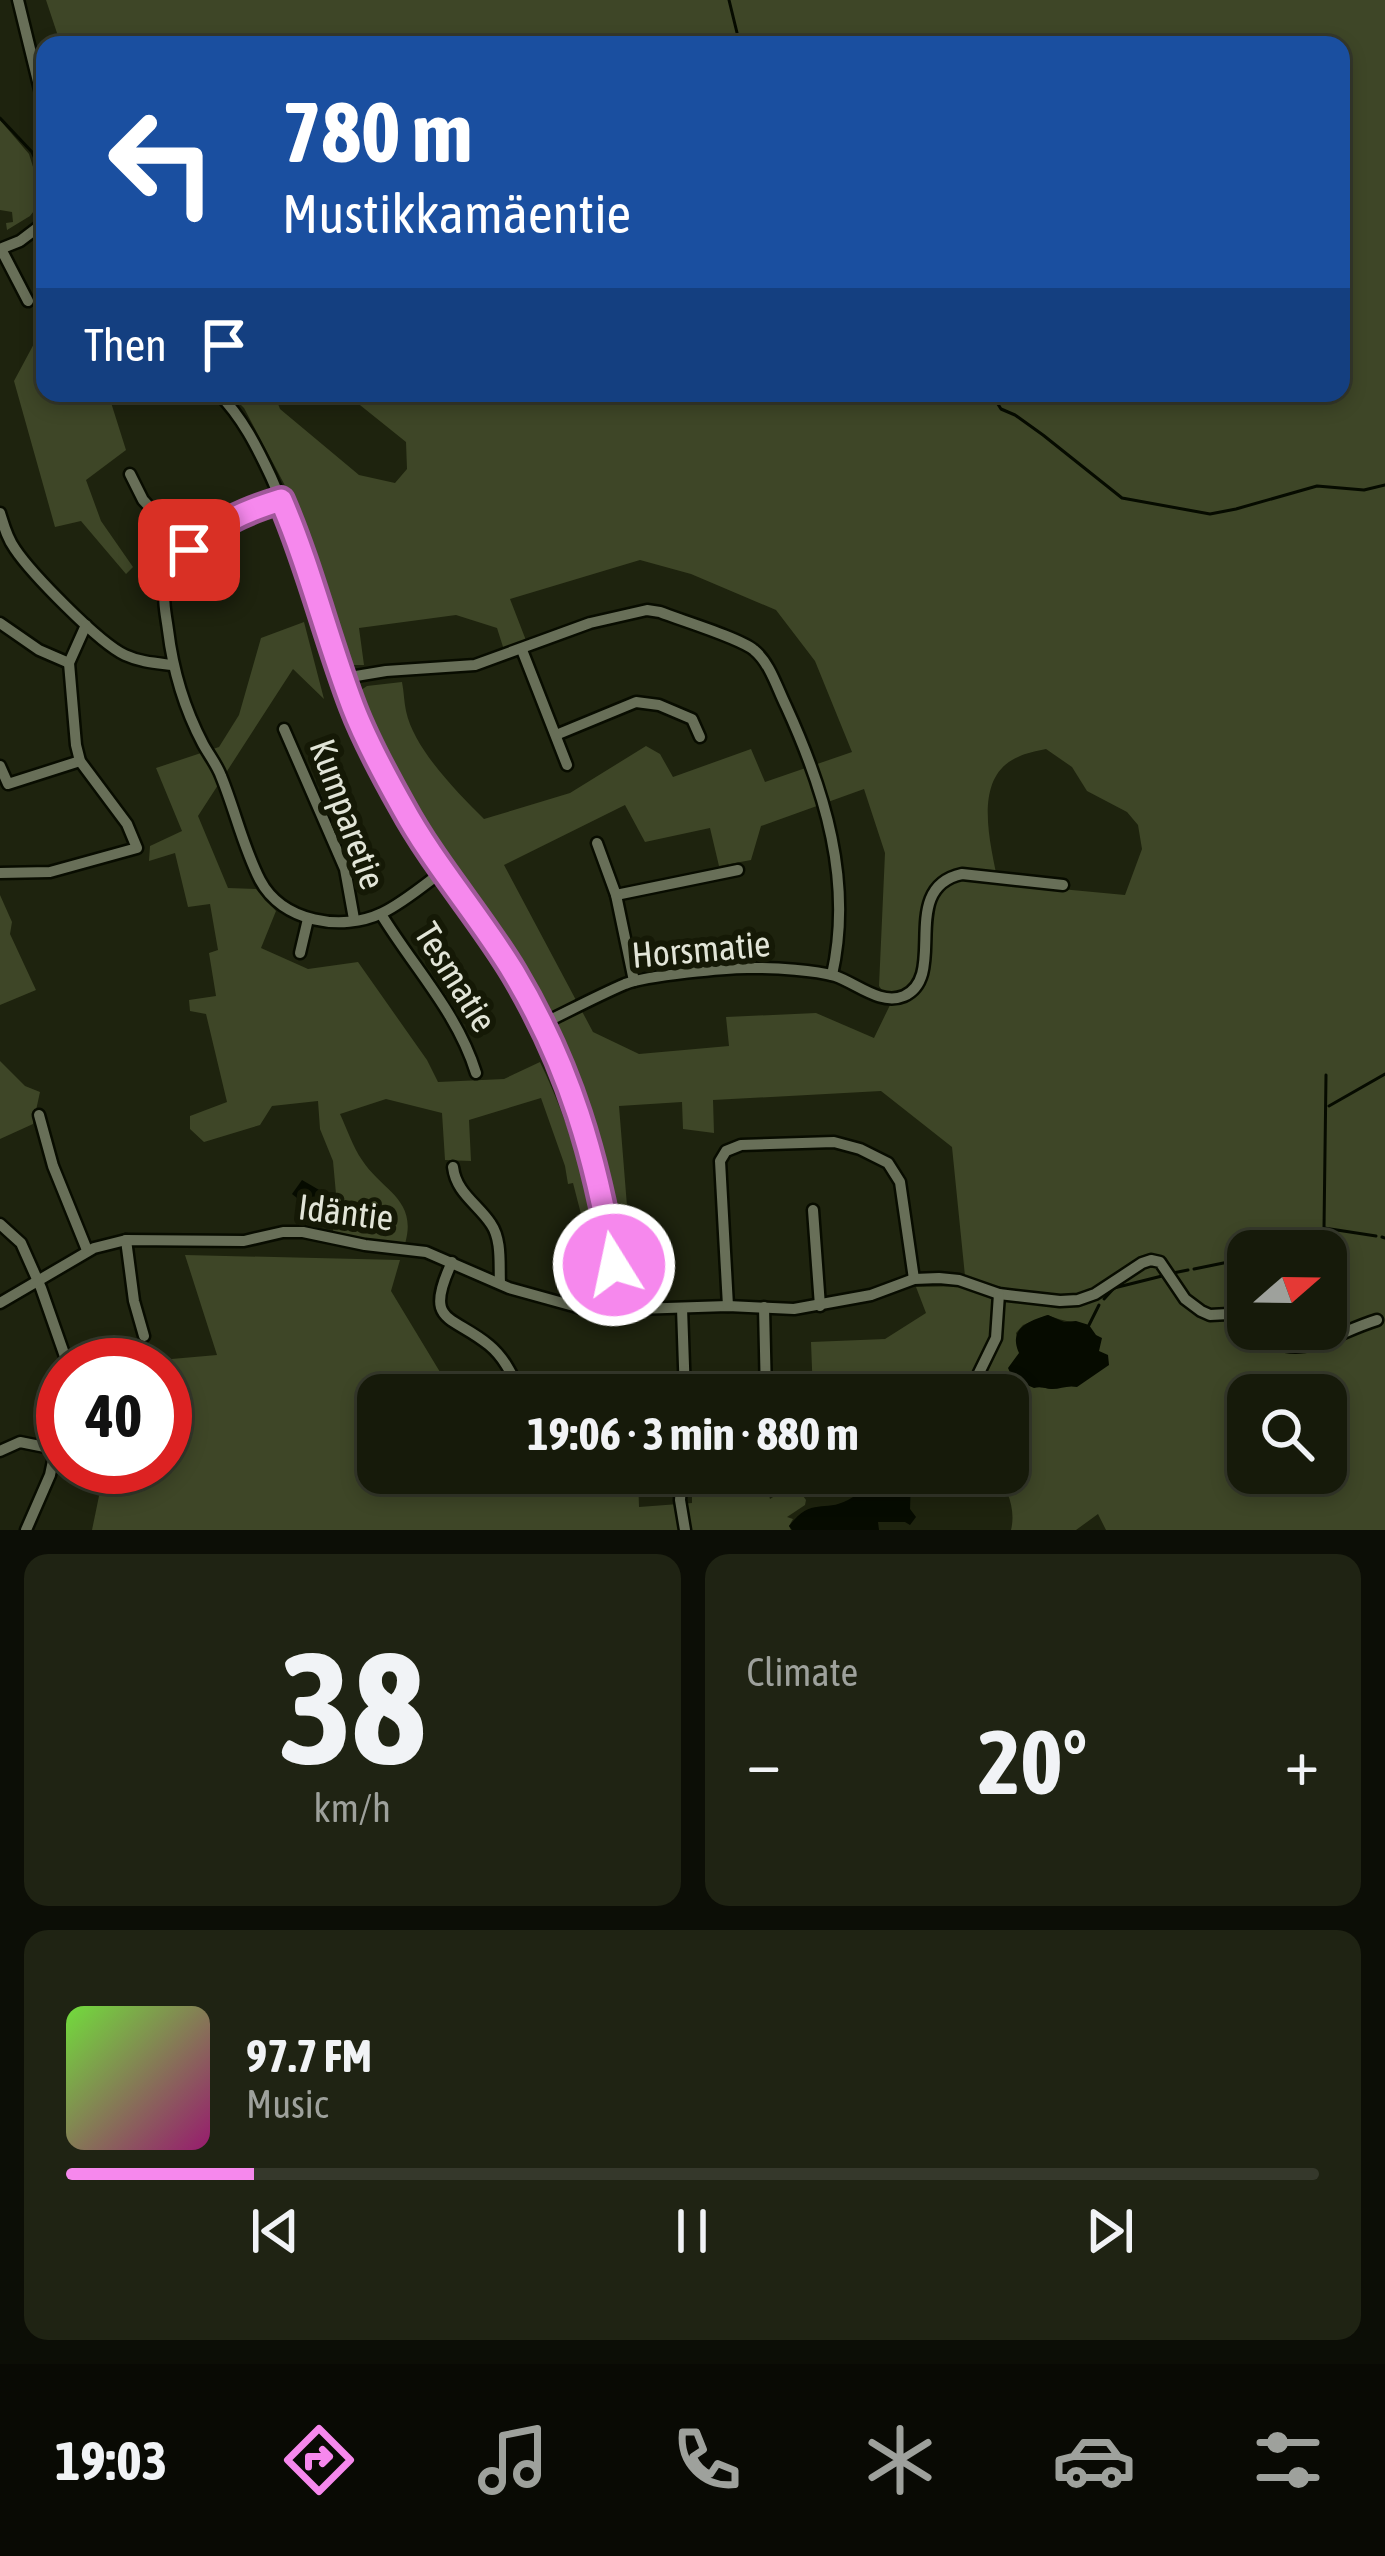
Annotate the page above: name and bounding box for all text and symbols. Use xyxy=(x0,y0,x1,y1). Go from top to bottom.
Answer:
icon: left xyxy=(84,84,240,240)
text: 780 m xyxy=(282,84,472,180)
text: Mustikkamäentie xyxy=(282,183,631,244)
icon: arrive xyxy=(191,312,257,378)
text: Then xyxy=(84,319,167,371)
pin xyxy=(138,499,240,601)
icon: arrive xyxy=(156,517,222,583)
street label: Kumparetie xyxy=(302,733,394,895)
street label: Tesmatie xyxy=(406,915,506,1039)
street label: Horsmatie xyxy=(630,922,772,976)
street label: Idäntie xyxy=(296,1185,396,1239)
position arrow xyxy=(551,1202,677,1328)
north arrow xyxy=(1227,1230,1347,1350)
map controls xyxy=(1227,1230,1347,1494)
speed limit sign: 40 xyxy=(36,1338,192,1494)
button: search xyxy=(1227,1374,1347,1494)
text: 19:06 · 3 min · 880 m xyxy=(527,1408,859,1460)
text: 38 xyxy=(279,1618,426,1797)
text: Climate xyxy=(747,1650,858,1694)
text: 20° xyxy=(978,1710,1087,1813)
text: − xyxy=(747,1723,781,1799)
text: + xyxy=(1285,1723,1319,1799)
text: km/h xyxy=(314,1786,391,1830)
text: 97.7 FM xyxy=(246,2030,372,2082)
text: Music xyxy=(246,2082,328,2126)
icon: previous xyxy=(242,2198,308,2264)
icon: pause xyxy=(659,2198,725,2264)
icon: next xyxy=(1077,2198,1143,2264)
icon: directions xyxy=(277,2418,361,2502)
icon: music xyxy=(471,2418,555,2502)
icon: phone xyxy=(665,2418,749,2502)
icon: climate xyxy=(858,2418,942,2502)
icon: car xyxy=(1052,2418,1136,2502)
icon: filters xyxy=(1246,2418,1330,2502)
text: 19:03 xyxy=(55,2430,167,2491)

